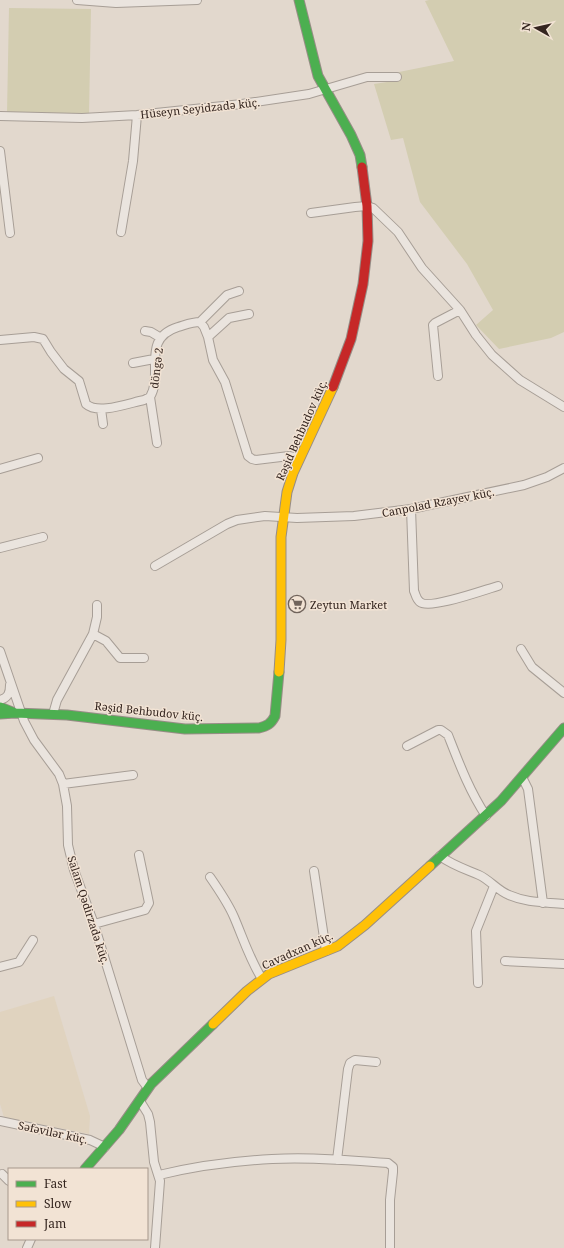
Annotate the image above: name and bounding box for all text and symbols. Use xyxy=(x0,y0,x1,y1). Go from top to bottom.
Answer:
north arrow xyxy=(516,8,556,48)
text: N xyxy=(518,21,534,32)
street label: Hüseyn Seyidzadə küç. xyxy=(140,94,261,122)
street label: döngə 2 xyxy=(146,347,166,389)
street label: Rəşid Behbudov küç. xyxy=(272,377,330,483)
street label: Canpolad Rzayev küç. xyxy=(381,484,496,520)
supermarket icon: Zeytun Market xyxy=(287,594,307,614)
place label: Zeytun Market xyxy=(310,597,387,612)
street label: Rəşid Behbudov küç. xyxy=(94,698,204,724)
street label: Salam Qədirzadə küç. xyxy=(64,854,114,966)
street label: Cavadxan küç. xyxy=(259,928,335,972)
street label: Səfəvilər küç. xyxy=(17,1117,89,1147)
legend xyxy=(8,1168,148,1240)
text: Fast xyxy=(44,1175,67,1192)
text: Slow xyxy=(44,1195,72,1212)
text: Jam xyxy=(43,1215,66,1232)

